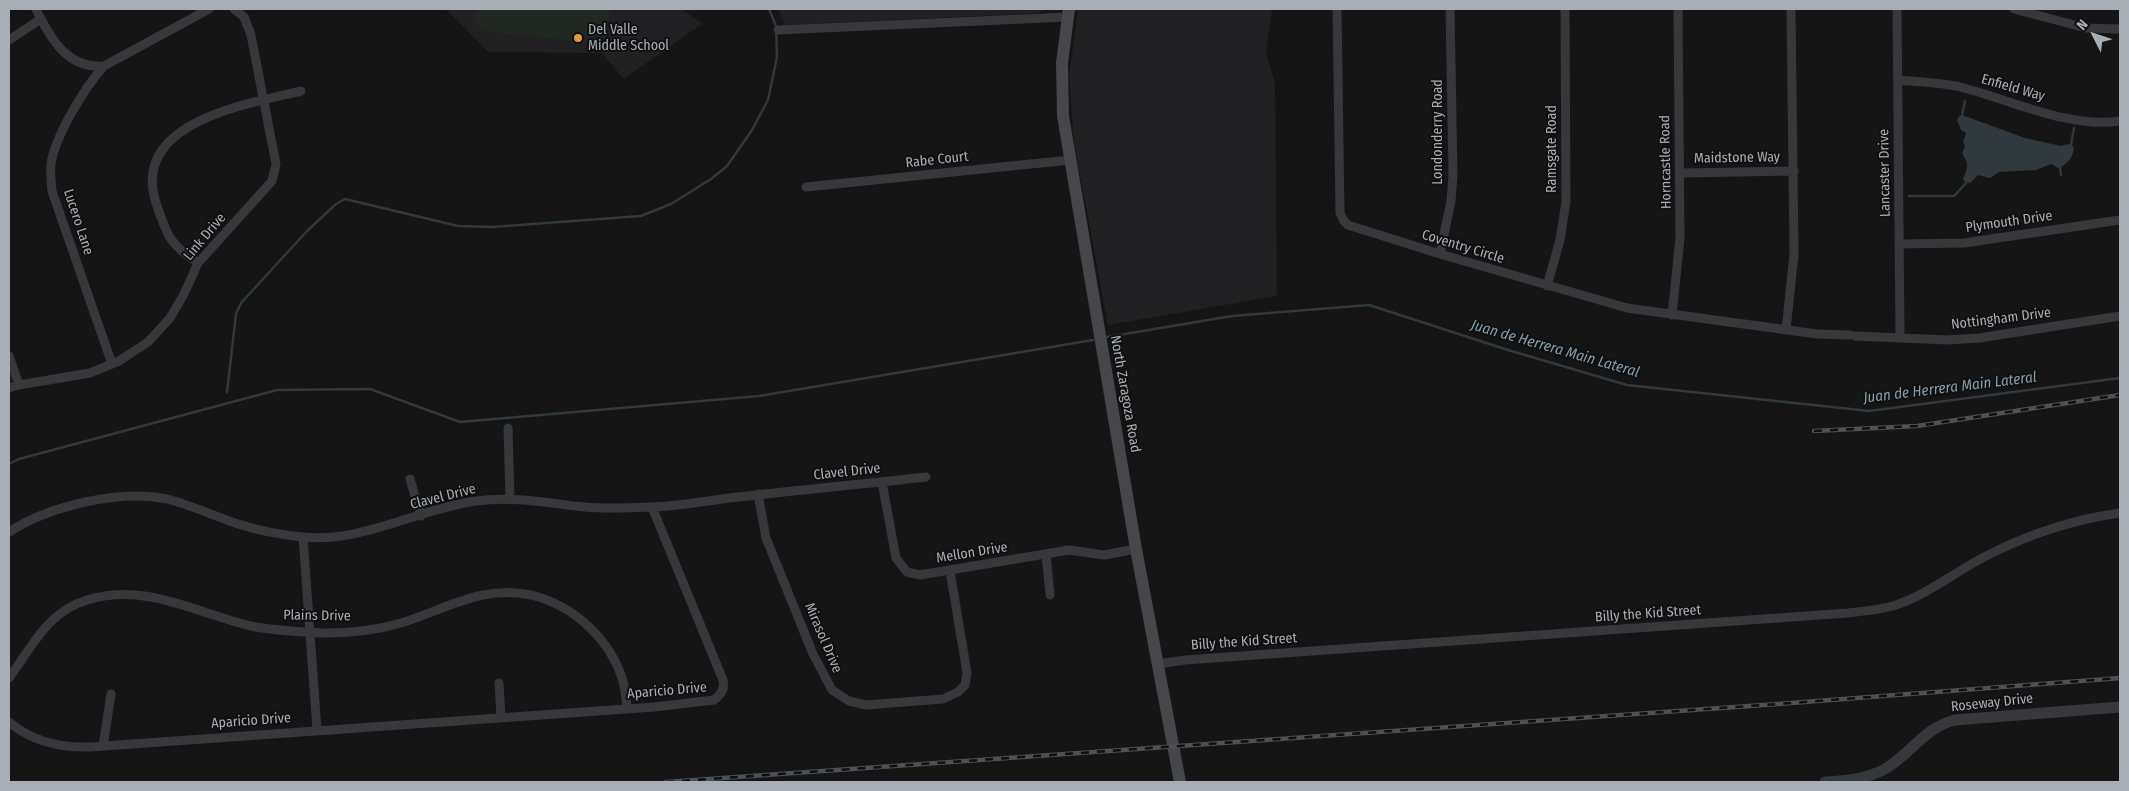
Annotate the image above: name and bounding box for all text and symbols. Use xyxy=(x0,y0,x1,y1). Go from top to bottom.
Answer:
north arrow xyxy=(2069,10,2119,60)
text: N xyxy=(2073,16,2091,34)
place label: Del Valle Middle School xyxy=(588,22,669,54)
marker: Del Valle Middle School xyxy=(572,32,584,44)
street label: Enfield Way xyxy=(1979,71,2047,105)
street label: Londonderry Road xyxy=(1430,79,1446,185)
street label: Ramsgate Road xyxy=(1544,105,1560,193)
street label: Horncastle Road xyxy=(1657,115,1675,209)
street label: Lancaster Drive xyxy=(1876,129,1894,217)
street label: Rabe Court xyxy=(905,148,969,172)
street label: Maidstone Way xyxy=(1694,149,1780,167)
street label: Lucero Lane xyxy=(59,187,97,257)
street label: Plymouth Drive xyxy=(1965,208,2053,236)
street label: Link Drive xyxy=(180,210,230,264)
street label: Coventry Circle xyxy=(1420,227,1506,267)
street label: Nottingham Drive xyxy=(1950,305,2052,333)
water label: Juan de Herrera Main Lateral xyxy=(1469,316,1641,382)
street label: North Zaragoza Road xyxy=(1106,334,1144,454)
water label: Juan de Herrera Main Lateral xyxy=(1862,368,2038,408)
street label: Clavel Drive xyxy=(813,460,881,484)
street label: Clavel Drive xyxy=(408,481,478,513)
street label: Mellon Drive xyxy=(935,539,1009,567)
street label: Mirasol Drive xyxy=(801,600,845,676)
street label: Billy the Kid Street xyxy=(1594,602,1702,626)
street label: Plains Drive xyxy=(283,607,351,625)
street label: Billy the Kid Street xyxy=(1190,630,1298,654)
street label: Aparicio Drive xyxy=(627,679,707,703)
street label: Roseway Drive xyxy=(1950,690,2034,716)
street label: Aparicio Drive xyxy=(211,710,291,732)

